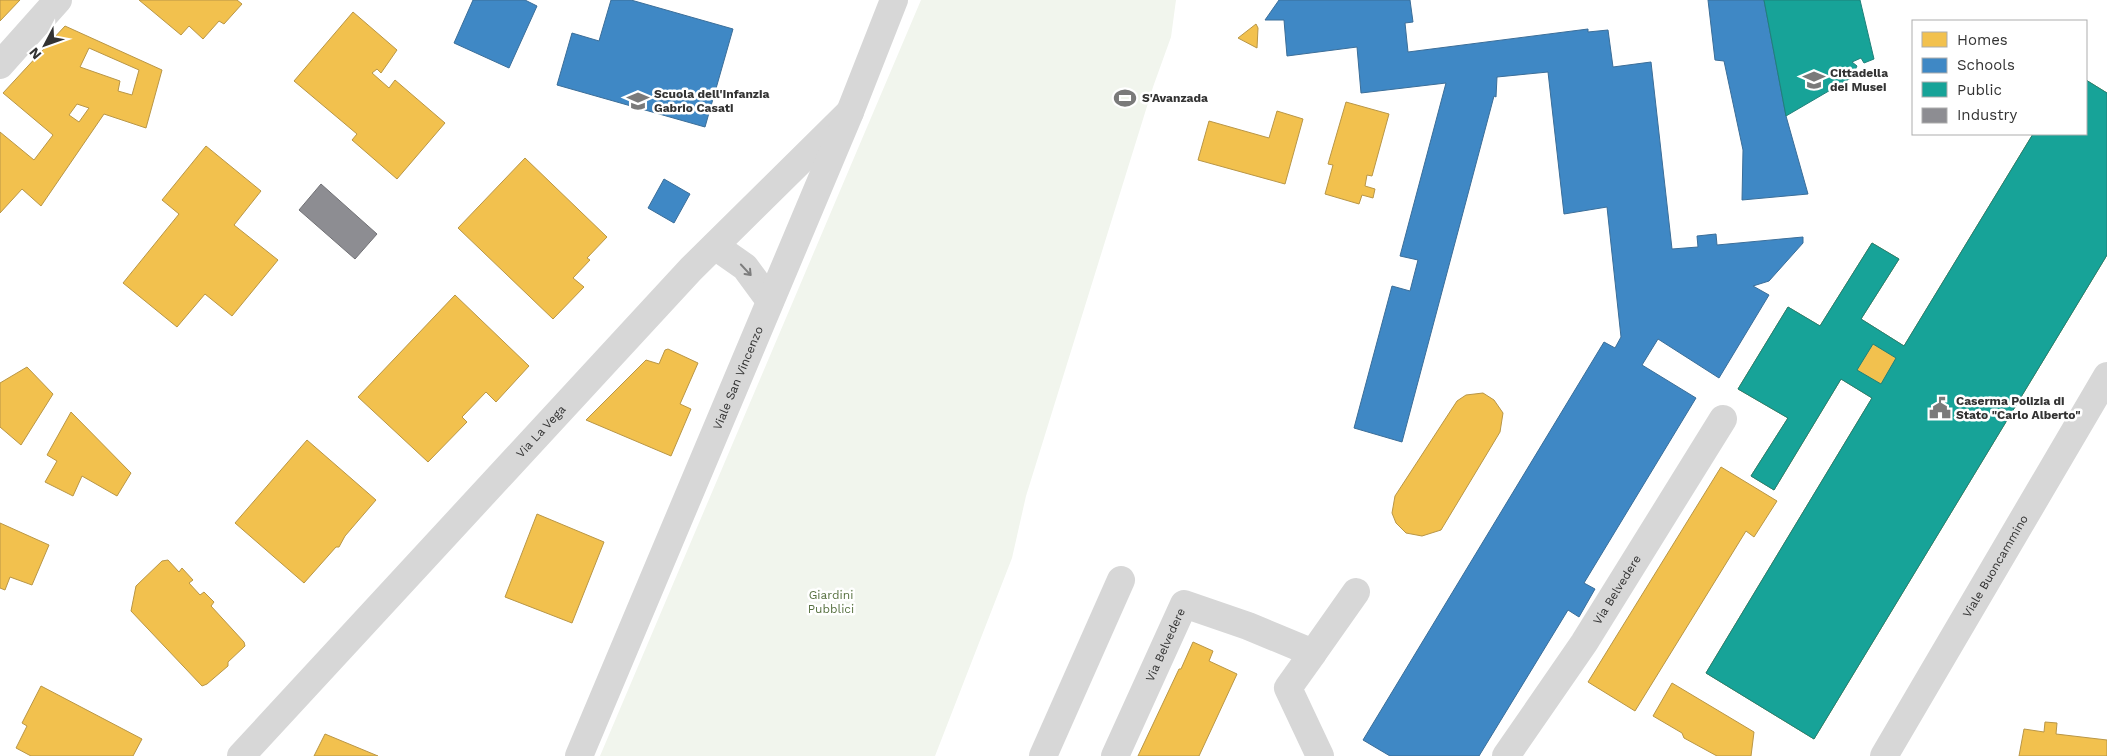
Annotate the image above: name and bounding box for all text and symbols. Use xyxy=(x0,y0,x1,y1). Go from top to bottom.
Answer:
north arrow xyxy=(20,20,70,70)
legend xyxy=(1912,20,2087,135)
text: Homes xyxy=(1957,31,2008,49)
text: N xyxy=(26,44,45,63)
text: Schools xyxy=(1957,56,2015,74)
place label: Cittadella dei Musei xyxy=(1830,66,1888,94)
school or university icon: Cittadella dei Musei xyxy=(1801,67,1827,93)
text: Public xyxy=(1957,81,2002,99)
sports icon: S'Avanzada xyxy=(1112,85,1138,111)
place label: Scuola dell'Infanzia Gabrio Casati xyxy=(654,87,770,115)
school or university icon: Scuola dell'Infanzia Gabrio Casati xyxy=(625,88,651,114)
place label: S'Avanzada xyxy=(1142,91,1208,105)
text: Industry xyxy=(1957,106,2018,124)
one-way arrow xyxy=(740,264,752,276)
street label: Viale San Vincenzo xyxy=(710,324,766,432)
place label: Caserma Polizia di Stato "Carlo Alberto" xyxy=(1956,394,2081,422)
public building icon: Caserma Polizia di Stato "Carlo Alberto" xyxy=(1927,395,1953,421)
street label: Via La Vega xyxy=(513,402,569,460)
street label: Viale Buoncammino xyxy=(1960,512,2031,620)
street label: Via Belvedere xyxy=(1590,552,1644,627)
park label: Giardini Pubblici xyxy=(808,588,854,616)
street label: Via Belvedere xyxy=(1143,606,1188,684)

